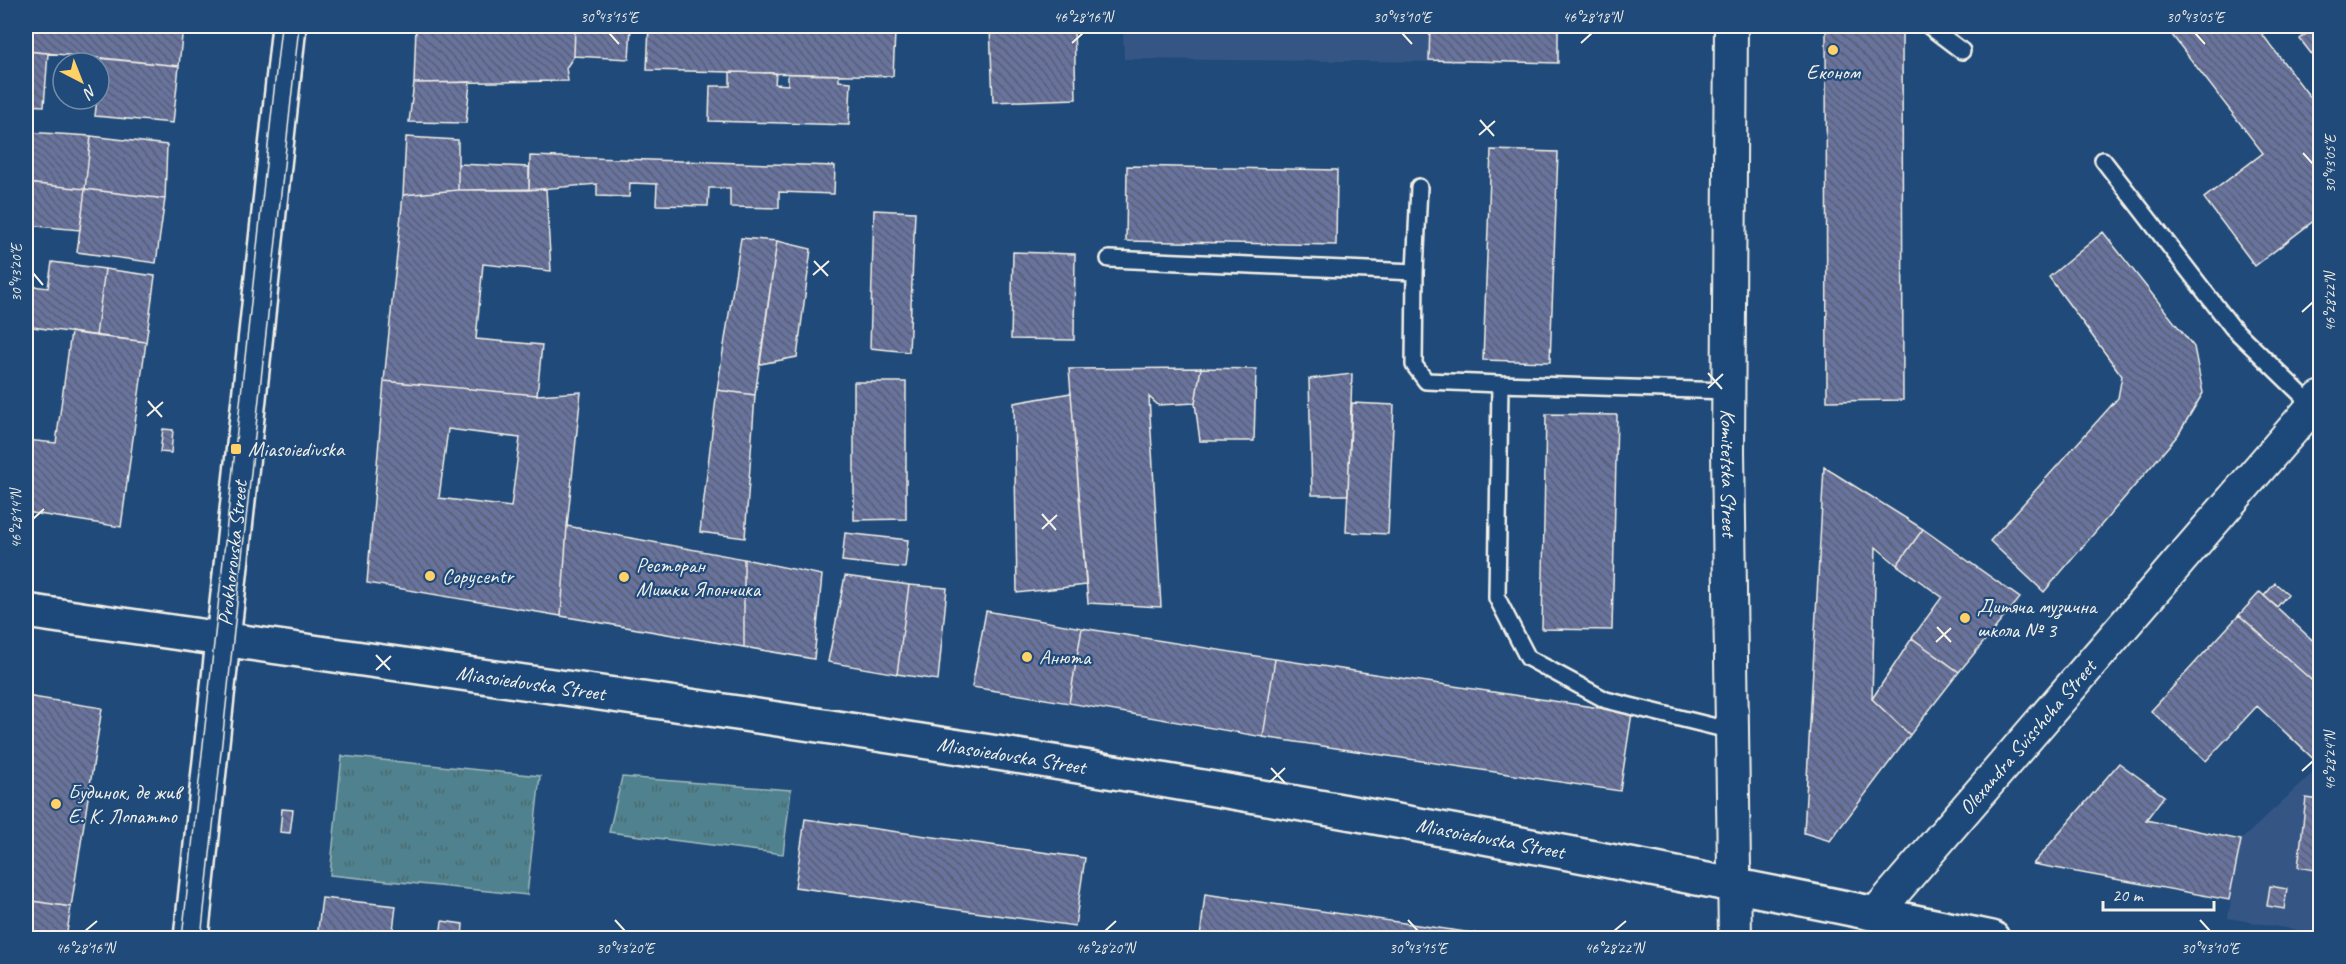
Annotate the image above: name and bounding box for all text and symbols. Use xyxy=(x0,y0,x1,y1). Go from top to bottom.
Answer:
text: 30°43'15"E xyxy=(580,8,640,27)
text: 46°28'16"N xyxy=(1053,8,1116,27)
text: 30°43'10"E xyxy=(1373,8,1433,27)
text: 46°28'18"N xyxy=(1562,8,1625,27)
text: 30°43'05"E xyxy=(2166,8,2226,27)
marker: Економ xyxy=(1826,43,1840,57)
north arrow xyxy=(51,51,111,111)
place label: Економ xyxy=(1806,59,1862,85)
text: N xyxy=(78,81,101,104)
text: 30°43'05"E xyxy=(2321,133,2340,193)
text: 30°43'20"E xyxy=(7,242,26,302)
text: 46°28'22"N xyxy=(2321,269,2340,332)
street label: Komitetska Street xyxy=(1715,409,1742,539)
place label: Miasoiedivska xyxy=(248,436,346,462)
marker: Miasoiedivska xyxy=(229,442,243,456)
street label: Prokhorovska Street xyxy=(212,477,253,627)
text: 46°28'14"N xyxy=(7,486,26,549)
place label: Ресторан Мишки Япончика xyxy=(636,552,762,602)
place label: Copycentr xyxy=(442,563,514,589)
marker: Copycentr xyxy=(423,569,437,583)
marker: Ресторан Мишки Япончика xyxy=(617,570,631,584)
place label: Дитяча музична школа № 3 xyxy=(1977,593,2099,643)
marker: Дитяча музична школа № 3 xyxy=(1958,611,1972,625)
place label: Анюта xyxy=(1039,644,1092,670)
marker: Анюта xyxy=(1020,650,1034,664)
street label: Olexandra Svisshcha Street xyxy=(1953,653,2103,820)
street label: Miasoiedovska Street xyxy=(455,659,609,707)
text: 46°28'24"N xyxy=(2321,728,2340,791)
street label: Miasoiedovska Street xyxy=(935,731,1090,780)
place label: Будинок, де жив Е. К. Лопатто xyxy=(68,779,185,829)
marker: Будинок, де жив Е. К. Лопатто xyxy=(49,797,63,811)
street label: Miasoiedovska Street xyxy=(1414,812,1569,865)
scale bar xyxy=(2103,874,2214,912)
text: 20 m xyxy=(2112,884,2145,906)
text: 46°28'16"N xyxy=(55,939,118,958)
text: 30°43'20"E xyxy=(596,939,656,958)
text: 46°28'20"N xyxy=(1075,939,1138,958)
text: 30°43'15"E xyxy=(1389,939,1449,958)
text: 46°28'22"N xyxy=(1584,939,1647,958)
text: 30°43'10"E xyxy=(2181,939,2241,958)

